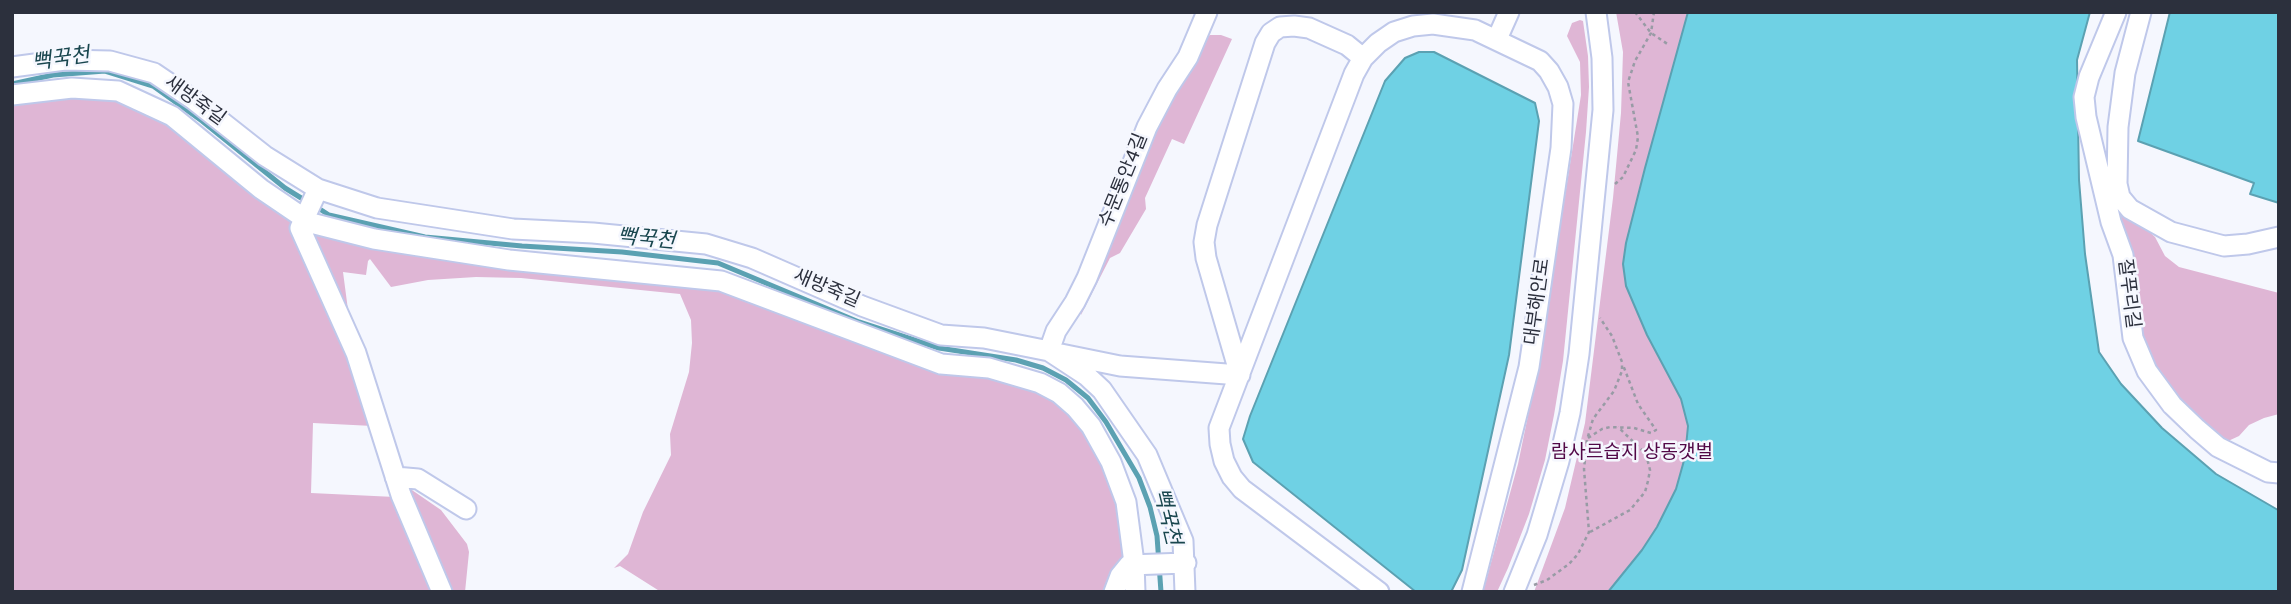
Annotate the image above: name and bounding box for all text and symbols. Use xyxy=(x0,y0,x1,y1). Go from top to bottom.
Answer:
water label: 뻑꾹천 xyxy=(31,44,91,78)
street label: 새방죽길 xyxy=(159,72,229,132)
street label: 수문통안4길 xyxy=(1096,131,1154,231)
water label: 뻑꾹천 xyxy=(616,226,676,256)
street label: 대부해안로 xyxy=(1522,257,1556,347)
street label: 잘푸리길 xyxy=(2111,258,2143,330)
street label: 새방죽길 xyxy=(789,266,863,314)
park label: 람사르습지 상동갯벌 xyxy=(1551,443,1713,465)
water label: 뻑꾹천 xyxy=(1146,486,1184,548)

